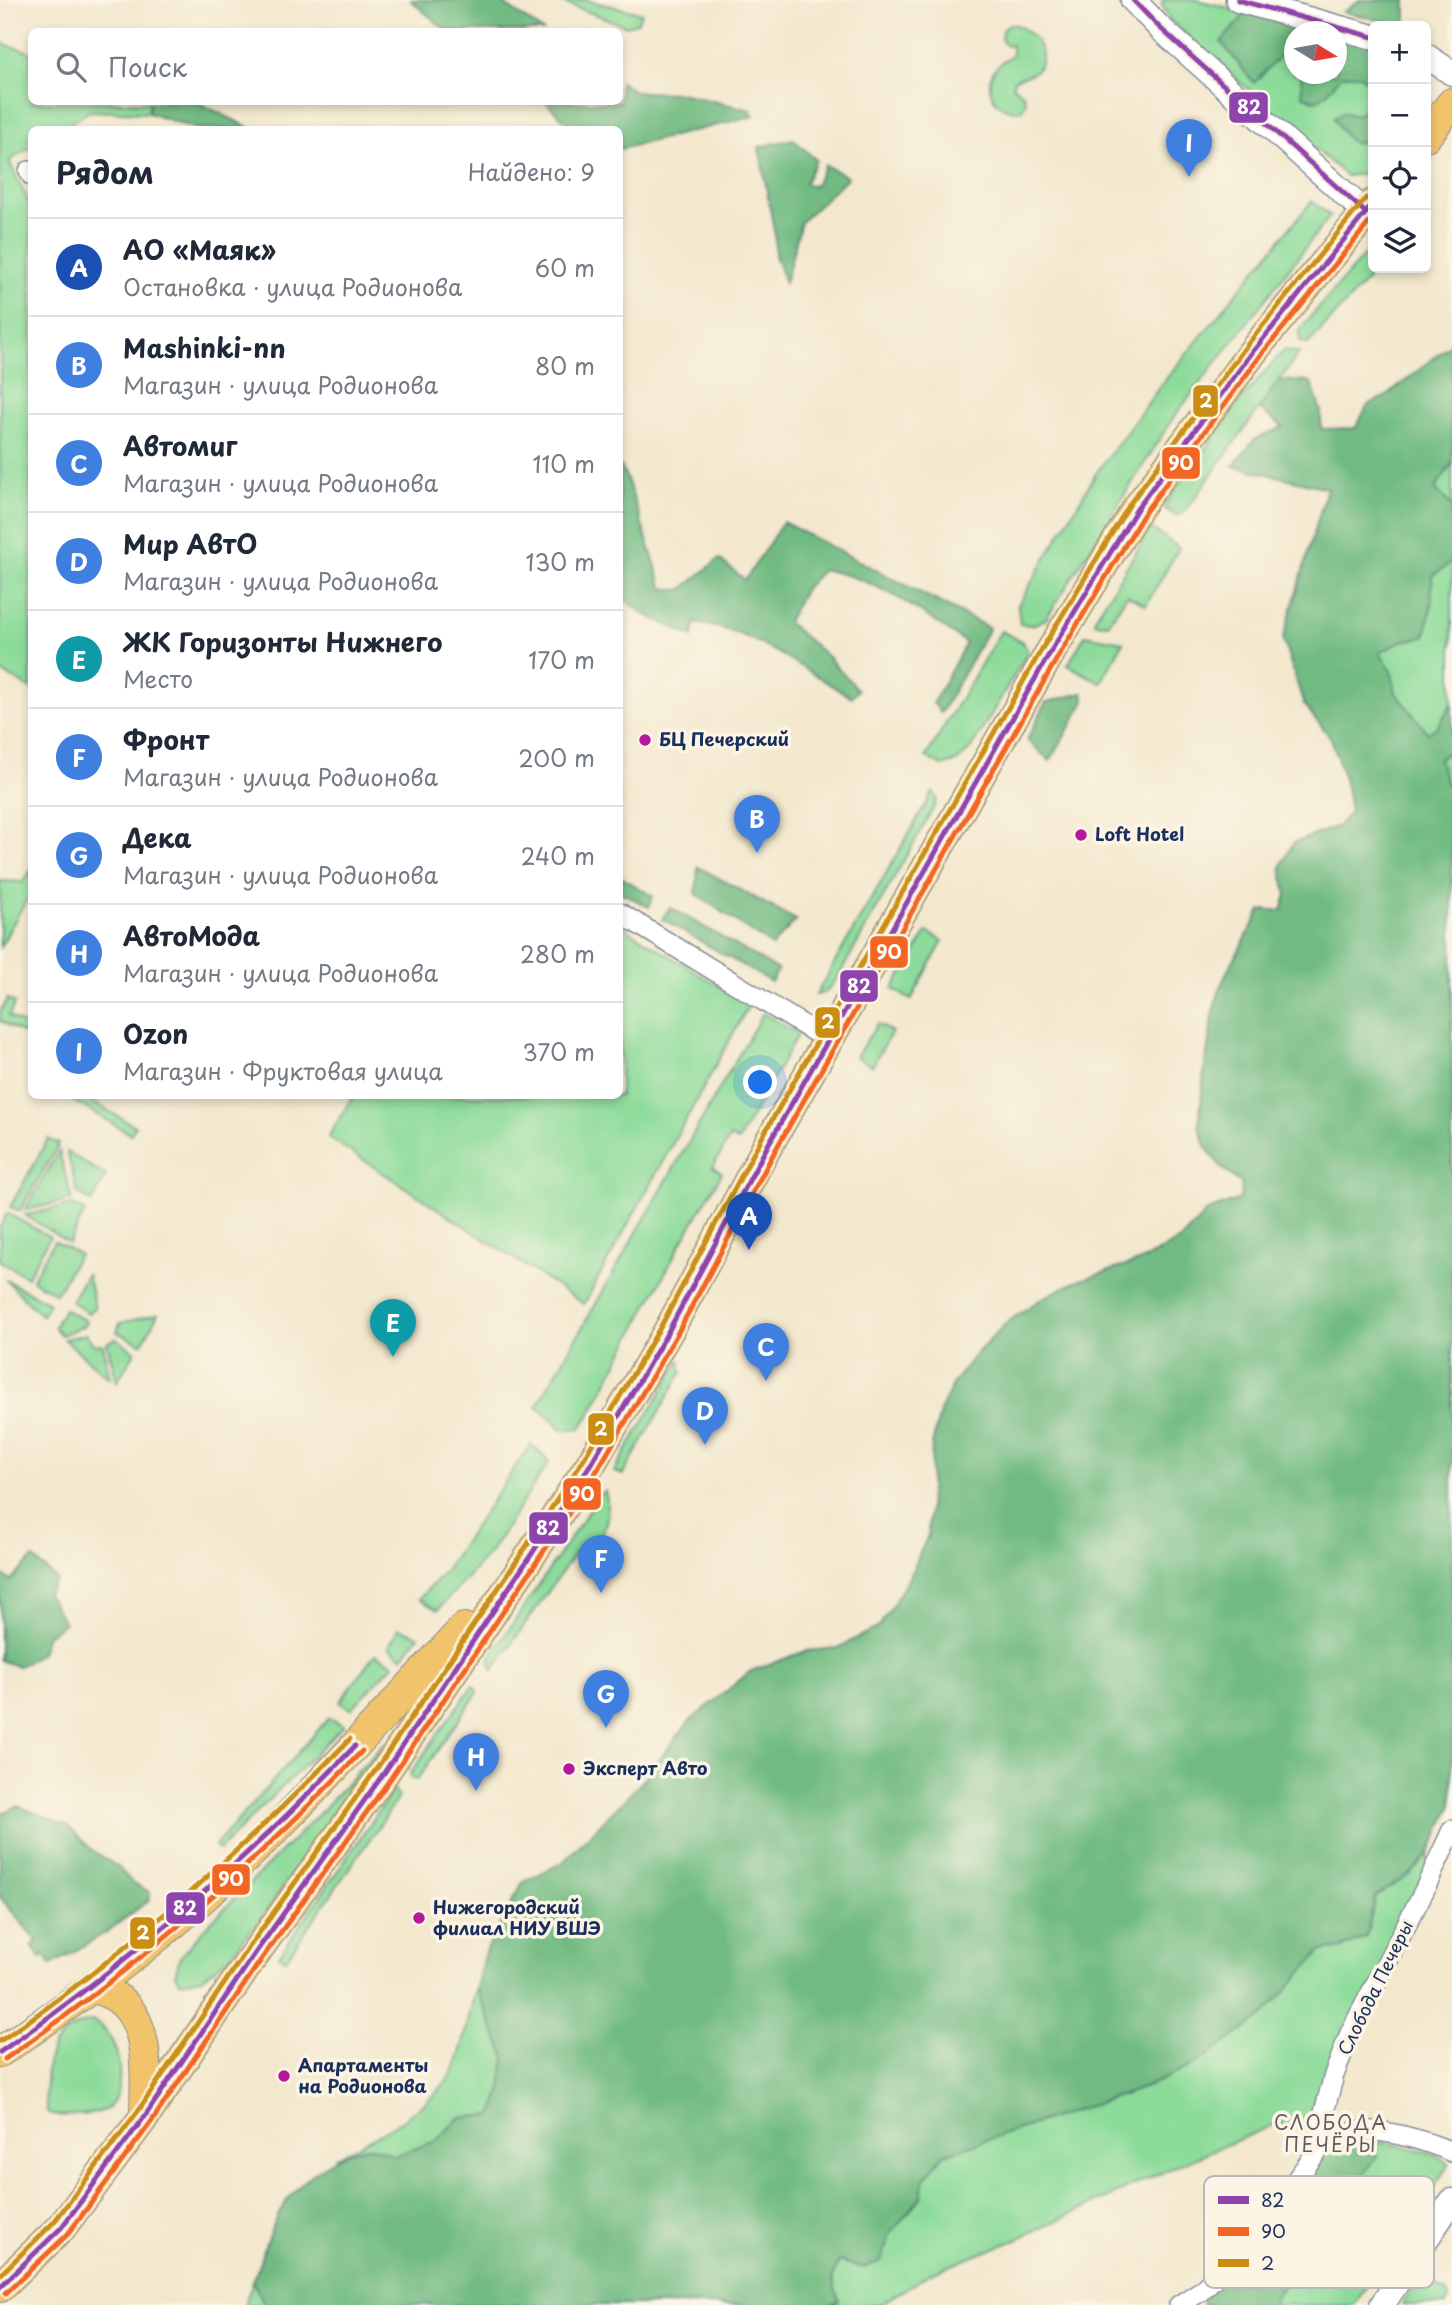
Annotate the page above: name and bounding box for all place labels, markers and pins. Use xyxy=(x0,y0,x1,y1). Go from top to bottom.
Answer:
pin: I xyxy=(1166,119,1212,177)
place label: БЦ Печерский xyxy=(659,725,789,752)
marker: БЦ Печерский xyxy=(637,732,653,748)
pin: B xyxy=(734,795,780,853)
place label: Loft Hotel xyxy=(1095,820,1184,847)
marker: Loft Hotel xyxy=(1073,827,1089,843)
pin: A xyxy=(726,1192,772,1250)
pin: E xyxy=(370,1299,416,1357)
pin: C xyxy=(743,1323,789,1381)
pin: D xyxy=(682,1387,728,1445)
pin: F xyxy=(578,1535,624,1593)
pin: G xyxy=(583,1670,629,1728)
pin: H xyxy=(453,1733,499,1791)
place label: Эксперт Авто xyxy=(583,1754,708,1781)
marker: Эксперт Авто xyxy=(561,1761,577,1777)
place label: Нижегородский филиал НИУ ВШЭ xyxy=(433,1893,601,1941)
marker: Нижегородский филиал НИУ ВШЭ xyxy=(411,1910,427,1926)
place label: Апартаменты на Родионова xyxy=(298,2051,428,2099)
marker: Апартаменты на Родионова xyxy=(276,2068,292,2084)

